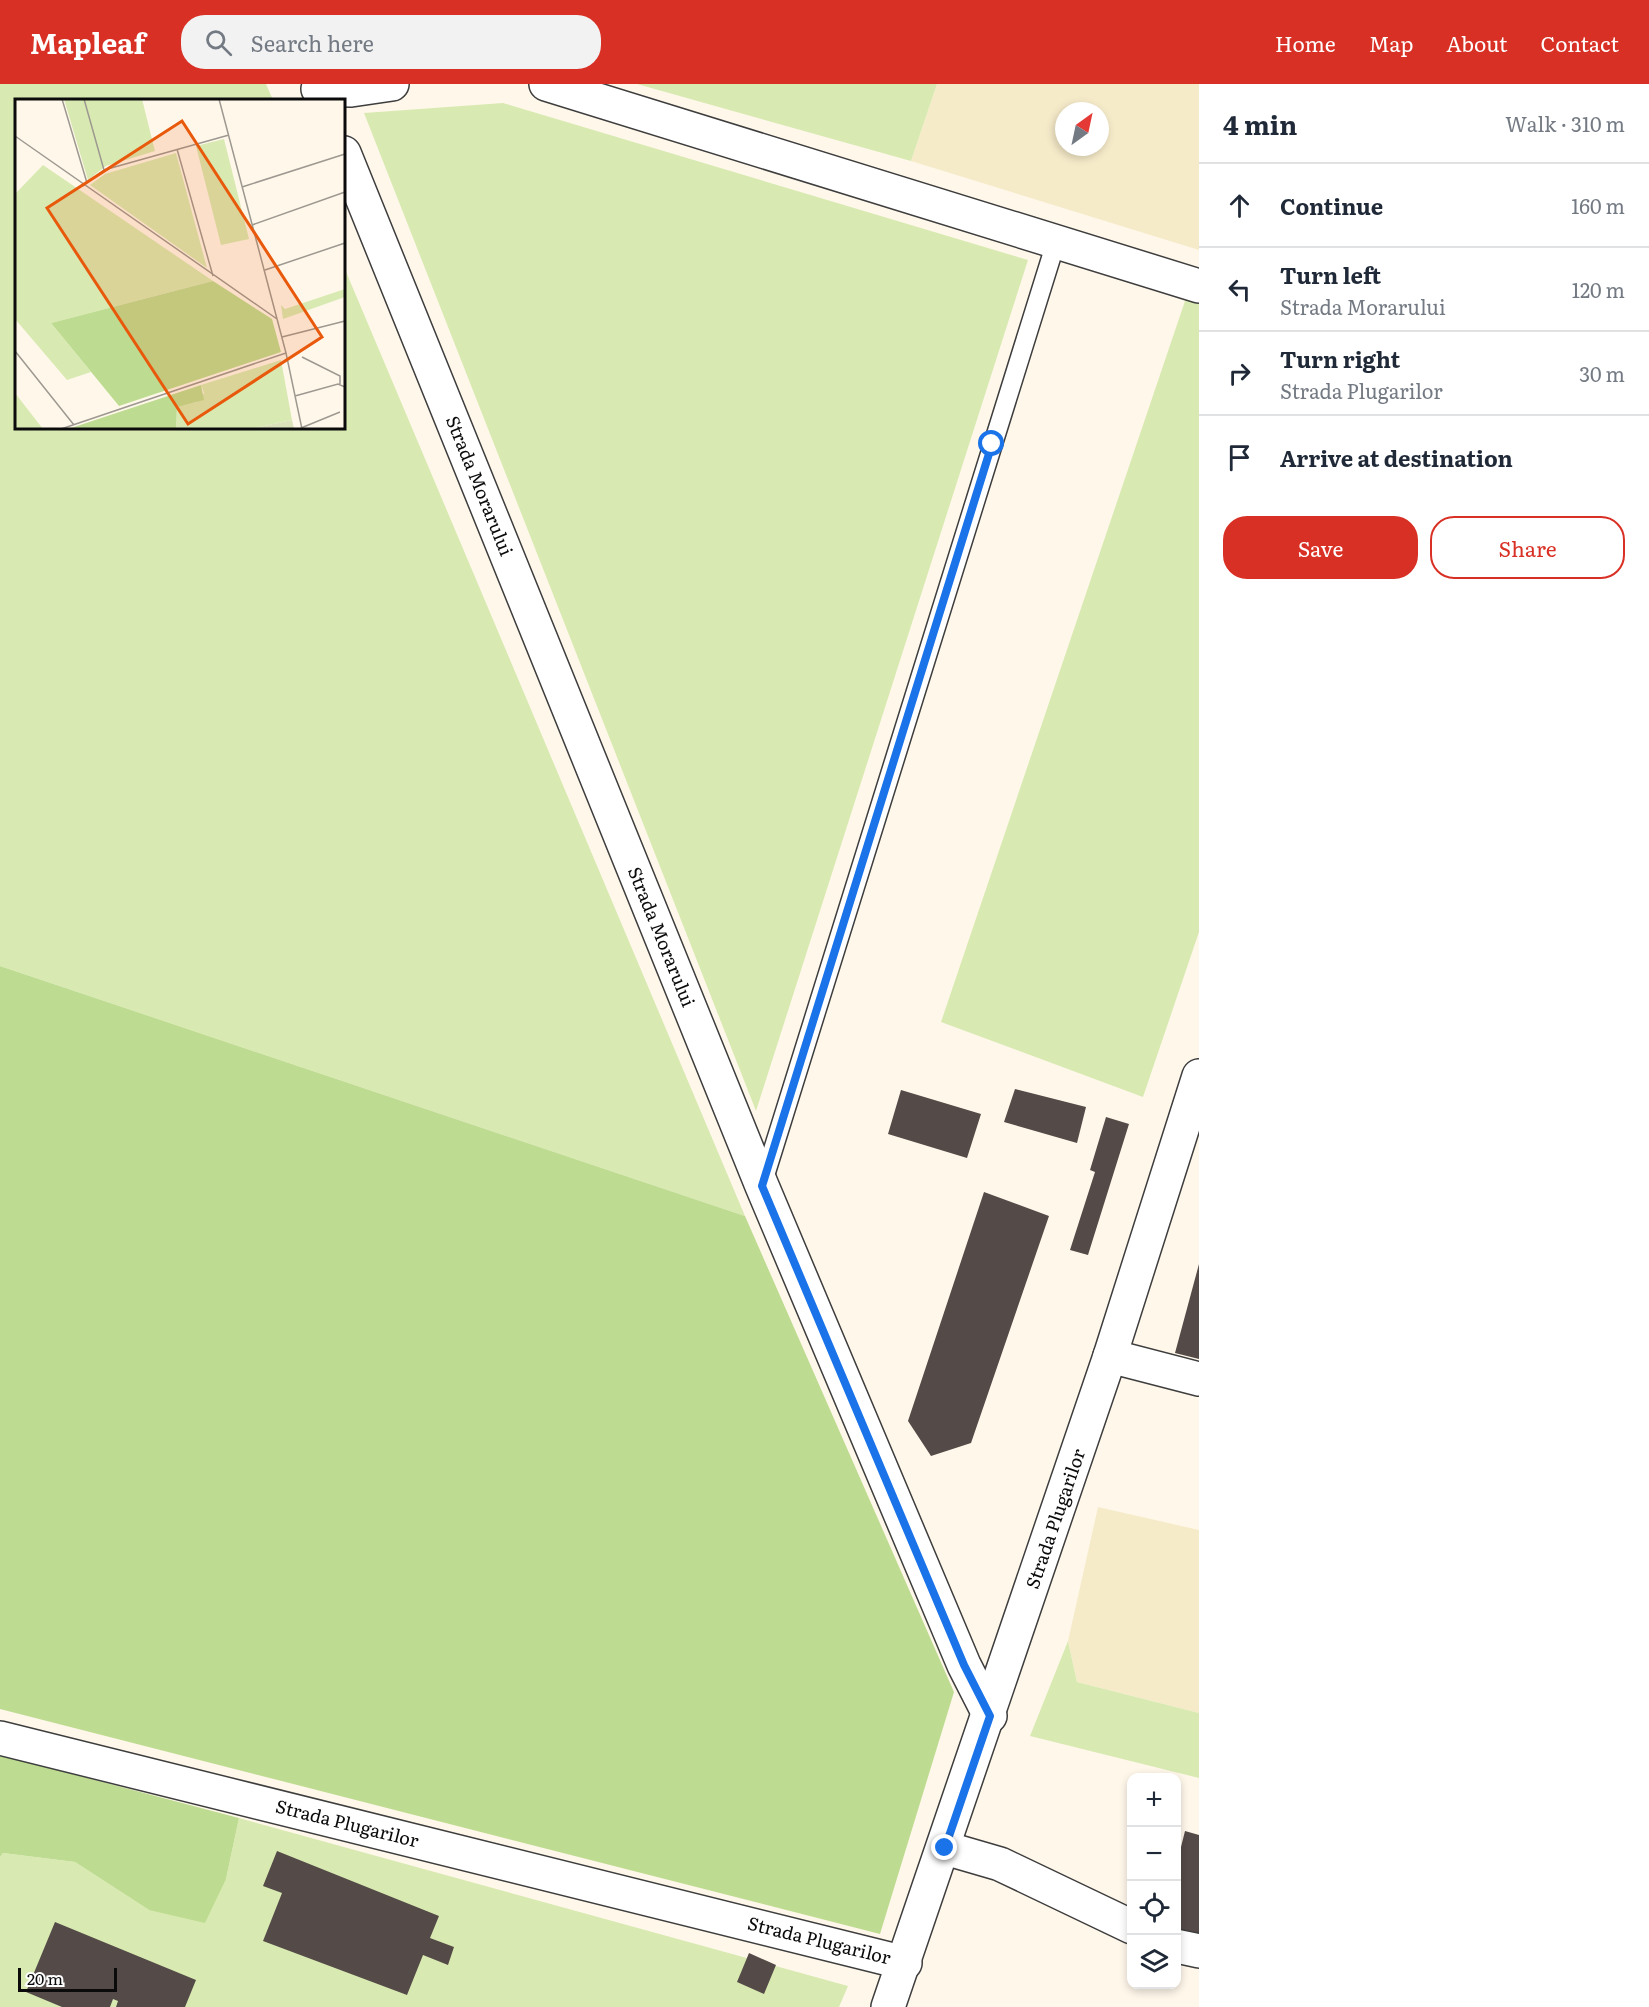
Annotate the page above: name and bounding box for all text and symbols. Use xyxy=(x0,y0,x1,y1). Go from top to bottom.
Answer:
search box xyxy=(181,15,601,69)
text: Mapleaf xyxy=(30,21,145,63)
icon: search xyxy=(202,26,235,59)
text: Search here xyxy=(250,26,374,59)
text: Home xyxy=(1275,27,1336,58)
text: Map xyxy=(1369,27,1413,58)
text: About xyxy=(1446,27,1508,58)
text: Contact xyxy=(1541,27,1619,58)
inset map xyxy=(15,99,345,429)
north arrow xyxy=(1055,102,1109,156)
text: 4 min xyxy=(1223,104,1297,143)
text: Walk · 310 m xyxy=(1505,108,1625,138)
icon: ahead xyxy=(1223,189,1256,222)
text: Continue xyxy=(1280,189,1383,222)
text: 160 m xyxy=(1571,190,1625,220)
text: Turn left xyxy=(1280,258,1381,291)
icon: left xyxy=(1223,273,1256,306)
text: 120 m xyxy=(1572,274,1625,304)
text: Strada Morarului xyxy=(1280,291,1446,321)
text: Turn right xyxy=(1280,342,1400,375)
icon: right xyxy=(1223,357,1256,390)
text: 30 m xyxy=(1579,358,1625,388)
text: Strada Plugarilor xyxy=(1280,375,1443,405)
street label: Strada Morarului xyxy=(440,411,521,560)
route start xyxy=(978,430,1004,456)
icon: arrive xyxy=(1223,441,1256,474)
text: Arrive at destination xyxy=(1280,441,1513,474)
button: Save xyxy=(1223,516,1418,579)
button: Share xyxy=(1430,516,1625,579)
street label: Strada Morarului xyxy=(622,862,703,1011)
street label: Strada Plugarilor xyxy=(1018,1444,1091,1592)
map controls xyxy=(1127,1773,1181,1989)
button: + xyxy=(1127,1773,1181,1827)
street label: Strada Plugarilor xyxy=(273,1792,422,1853)
button: − xyxy=(1127,1827,1181,1881)
route end xyxy=(931,1834,957,1860)
button: locate xyxy=(1127,1881,1181,1935)
street label: Strada Plugarilor xyxy=(745,1909,894,1970)
button: layers xyxy=(1127,1935,1181,1989)
scale bar xyxy=(18,1965,117,1992)
text: 20 m xyxy=(27,1966,63,1990)

